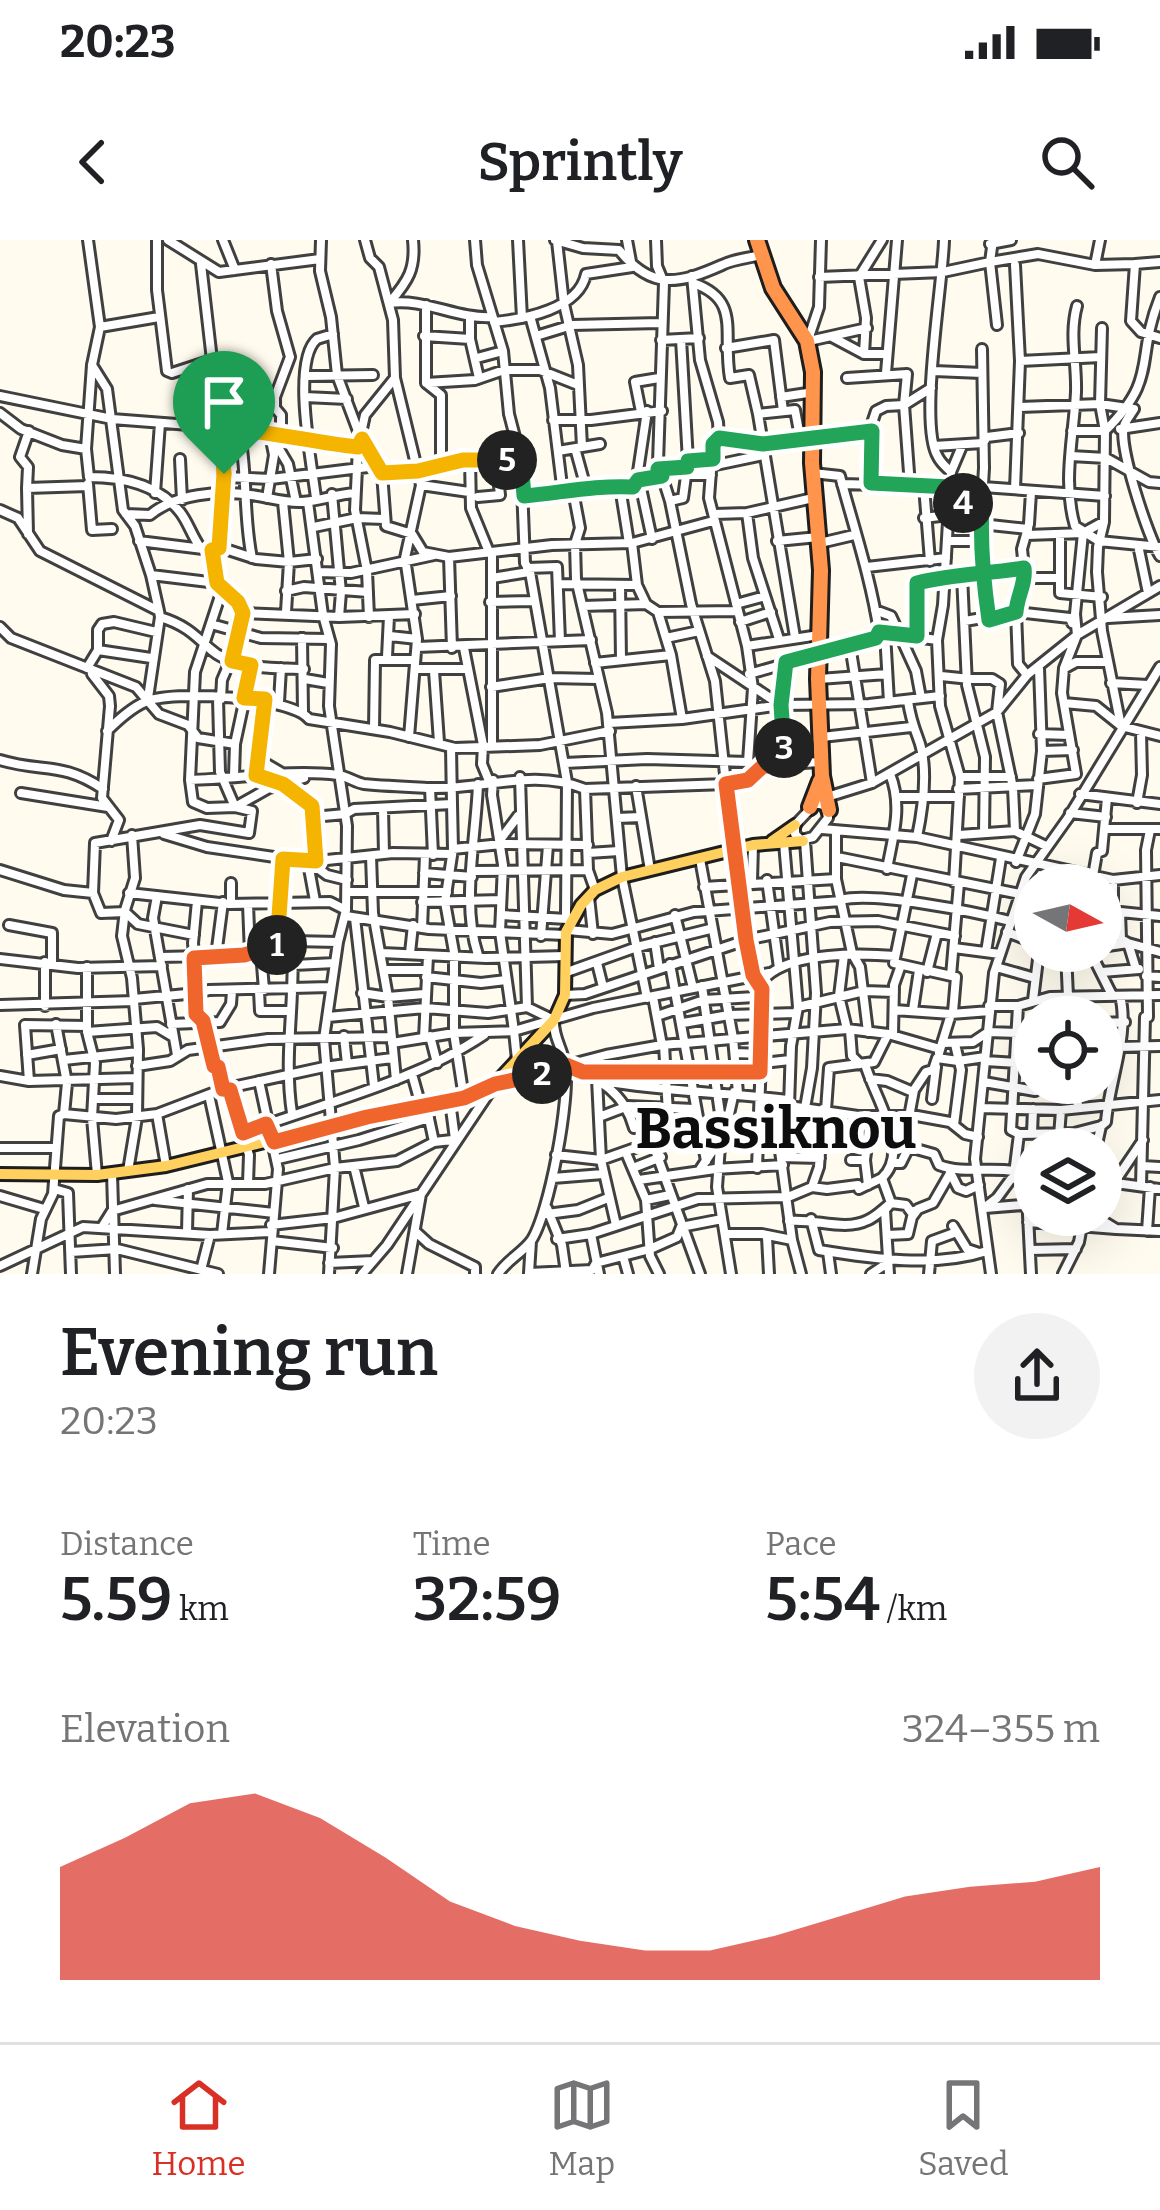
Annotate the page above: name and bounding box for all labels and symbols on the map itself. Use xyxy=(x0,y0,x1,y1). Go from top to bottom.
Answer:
pin xyxy=(173,351,275,474)
pin: 5 xyxy=(477,430,537,490)
pin: 4 xyxy=(933,473,993,533)
pin: 3 xyxy=(754,718,814,778)
north arrow xyxy=(1014,864,1122,972)
pin: 1 xyxy=(247,915,307,975)
pin: 2 xyxy=(512,1044,572,1104)
district label: Bassiknou xyxy=(635,1095,917,1163)

